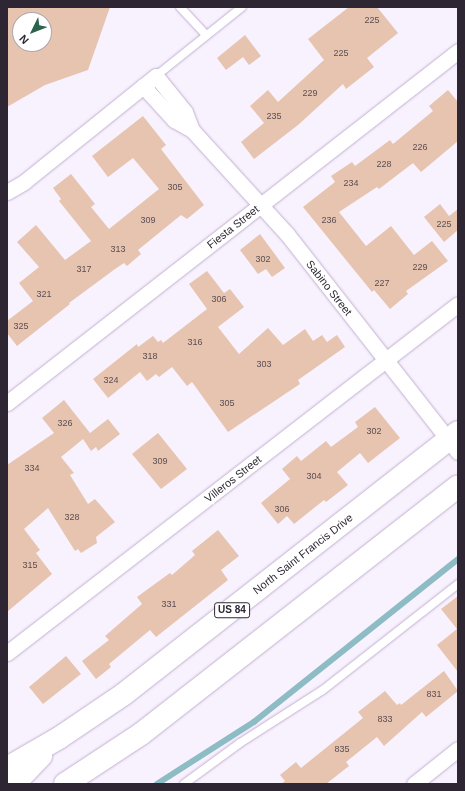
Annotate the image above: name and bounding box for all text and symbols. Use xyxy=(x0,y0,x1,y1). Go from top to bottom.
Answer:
north arrow xyxy=(12,12,52,52)
house number: 225 xyxy=(364,15,380,25)
text: N xyxy=(17,33,31,47)
house number: 225 xyxy=(333,48,349,58)
house number: 229 xyxy=(302,88,318,98)
house number: 235 xyxy=(266,111,282,121)
house number: 226 xyxy=(412,142,428,152)
house number: 228 xyxy=(376,159,392,169)
house number: 234 xyxy=(343,178,359,188)
house number: 305 xyxy=(167,182,183,192)
street label: Fiesta Street xyxy=(204,203,262,251)
house number: 309 xyxy=(140,215,156,225)
house number: 236 xyxy=(321,215,337,225)
house number: 225 xyxy=(436,219,452,229)
house number: 313 xyxy=(110,244,126,254)
house number: 302 xyxy=(255,254,271,264)
street label: Sabino Street xyxy=(303,258,355,318)
house number: 229 xyxy=(412,262,428,272)
house number: 317 xyxy=(76,264,92,274)
house number: 227 xyxy=(374,278,390,288)
house number: 321 xyxy=(36,289,52,299)
house number: 306 xyxy=(211,294,227,304)
house number: 325 xyxy=(13,321,29,331)
house number: 316 xyxy=(187,337,203,347)
house number: 318 xyxy=(142,351,158,361)
house number: 303 xyxy=(256,359,272,369)
house number: 324 xyxy=(103,375,119,385)
house number: 305 xyxy=(219,398,235,408)
house number: 326 xyxy=(57,418,73,428)
house number: 302 xyxy=(366,426,382,436)
street label: Villeros Street xyxy=(202,453,264,505)
house number: 309 xyxy=(152,456,168,466)
house number: 334 xyxy=(24,463,40,473)
house number: 304 xyxy=(306,471,322,481)
house number: 306 xyxy=(274,504,290,514)
street label: North Saint Francis Drive xyxy=(251,511,355,597)
house number: 328 xyxy=(64,512,80,522)
house number: 315 xyxy=(22,560,38,570)
house number: 331 xyxy=(161,599,177,609)
road number: US 84 xyxy=(214,602,250,618)
house number: 831 xyxy=(426,689,442,699)
house number: 833 xyxy=(377,714,393,724)
house number: 835 xyxy=(334,744,350,754)

